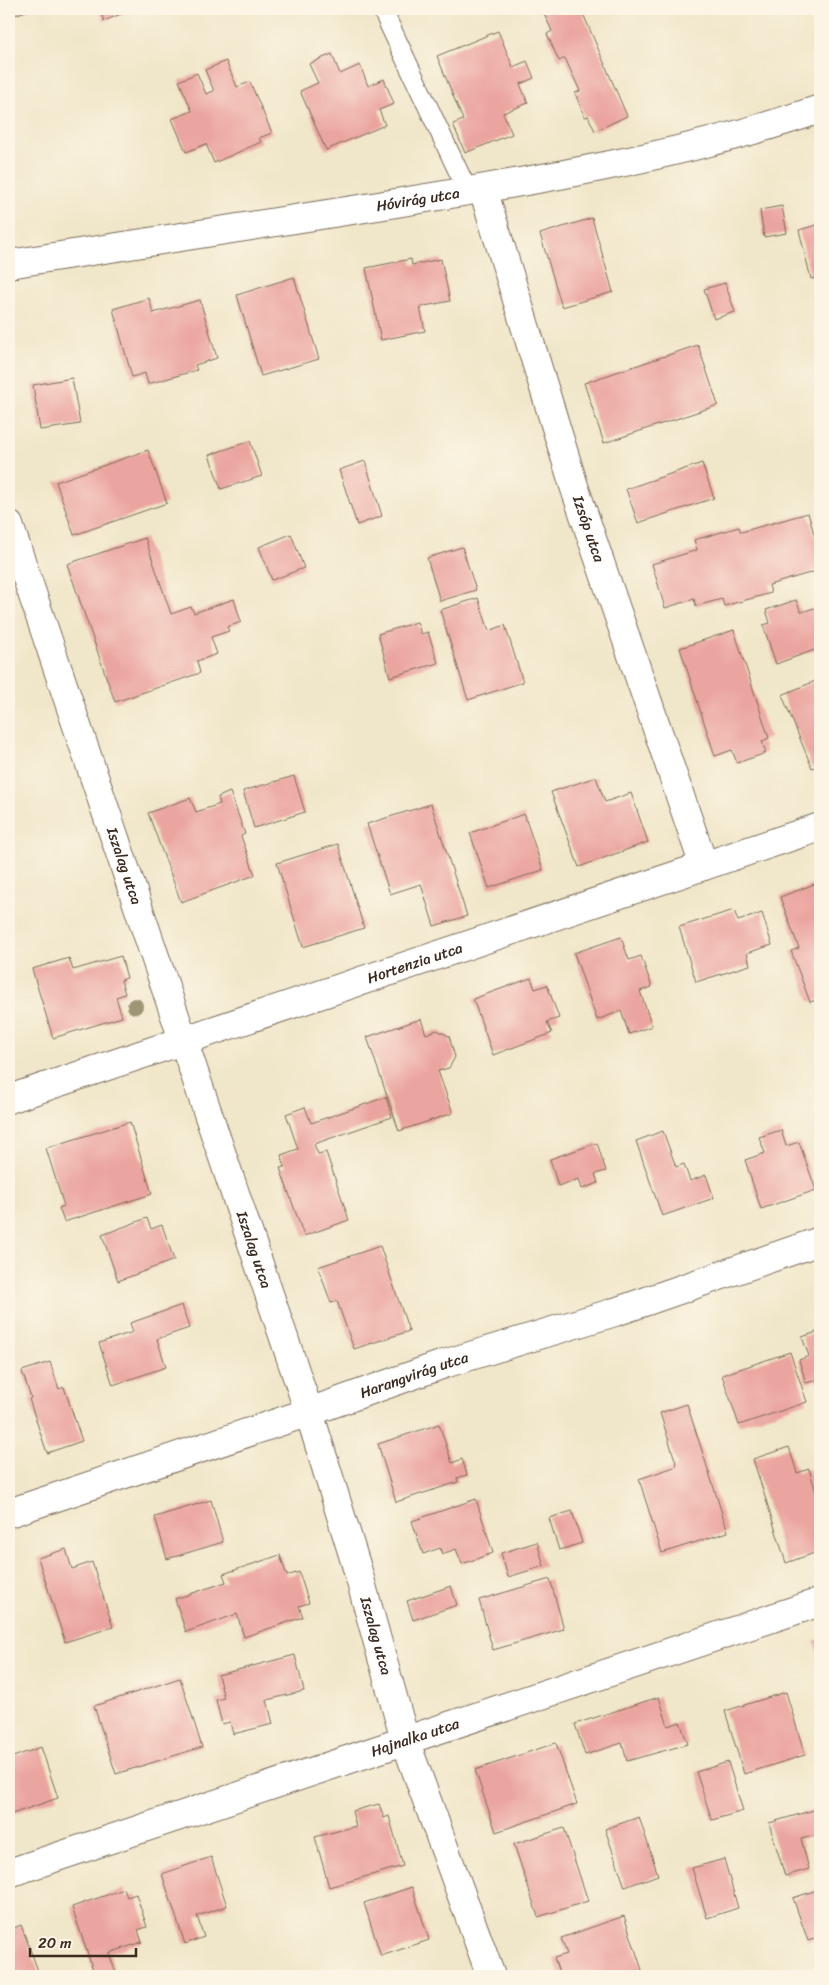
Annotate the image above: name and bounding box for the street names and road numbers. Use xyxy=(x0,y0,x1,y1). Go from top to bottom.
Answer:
street label: Hóvirág utca xyxy=(374,180,462,219)
street label: Izsóp utca xyxy=(565,491,612,566)
street label: Iszalag utca xyxy=(99,823,150,909)
street label: Hortenzia utca xyxy=(364,935,466,991)
street label: Iszalag utca xyxy=(229,1206,279,1292)
street label: Harangvirág utca xyxy=(356,1344,472,1406)
street label: Iszalag utca xyxy=(352,1593,399,1679)
street label: Hajnalka utca xyxy=(367,1710,463,1764)

